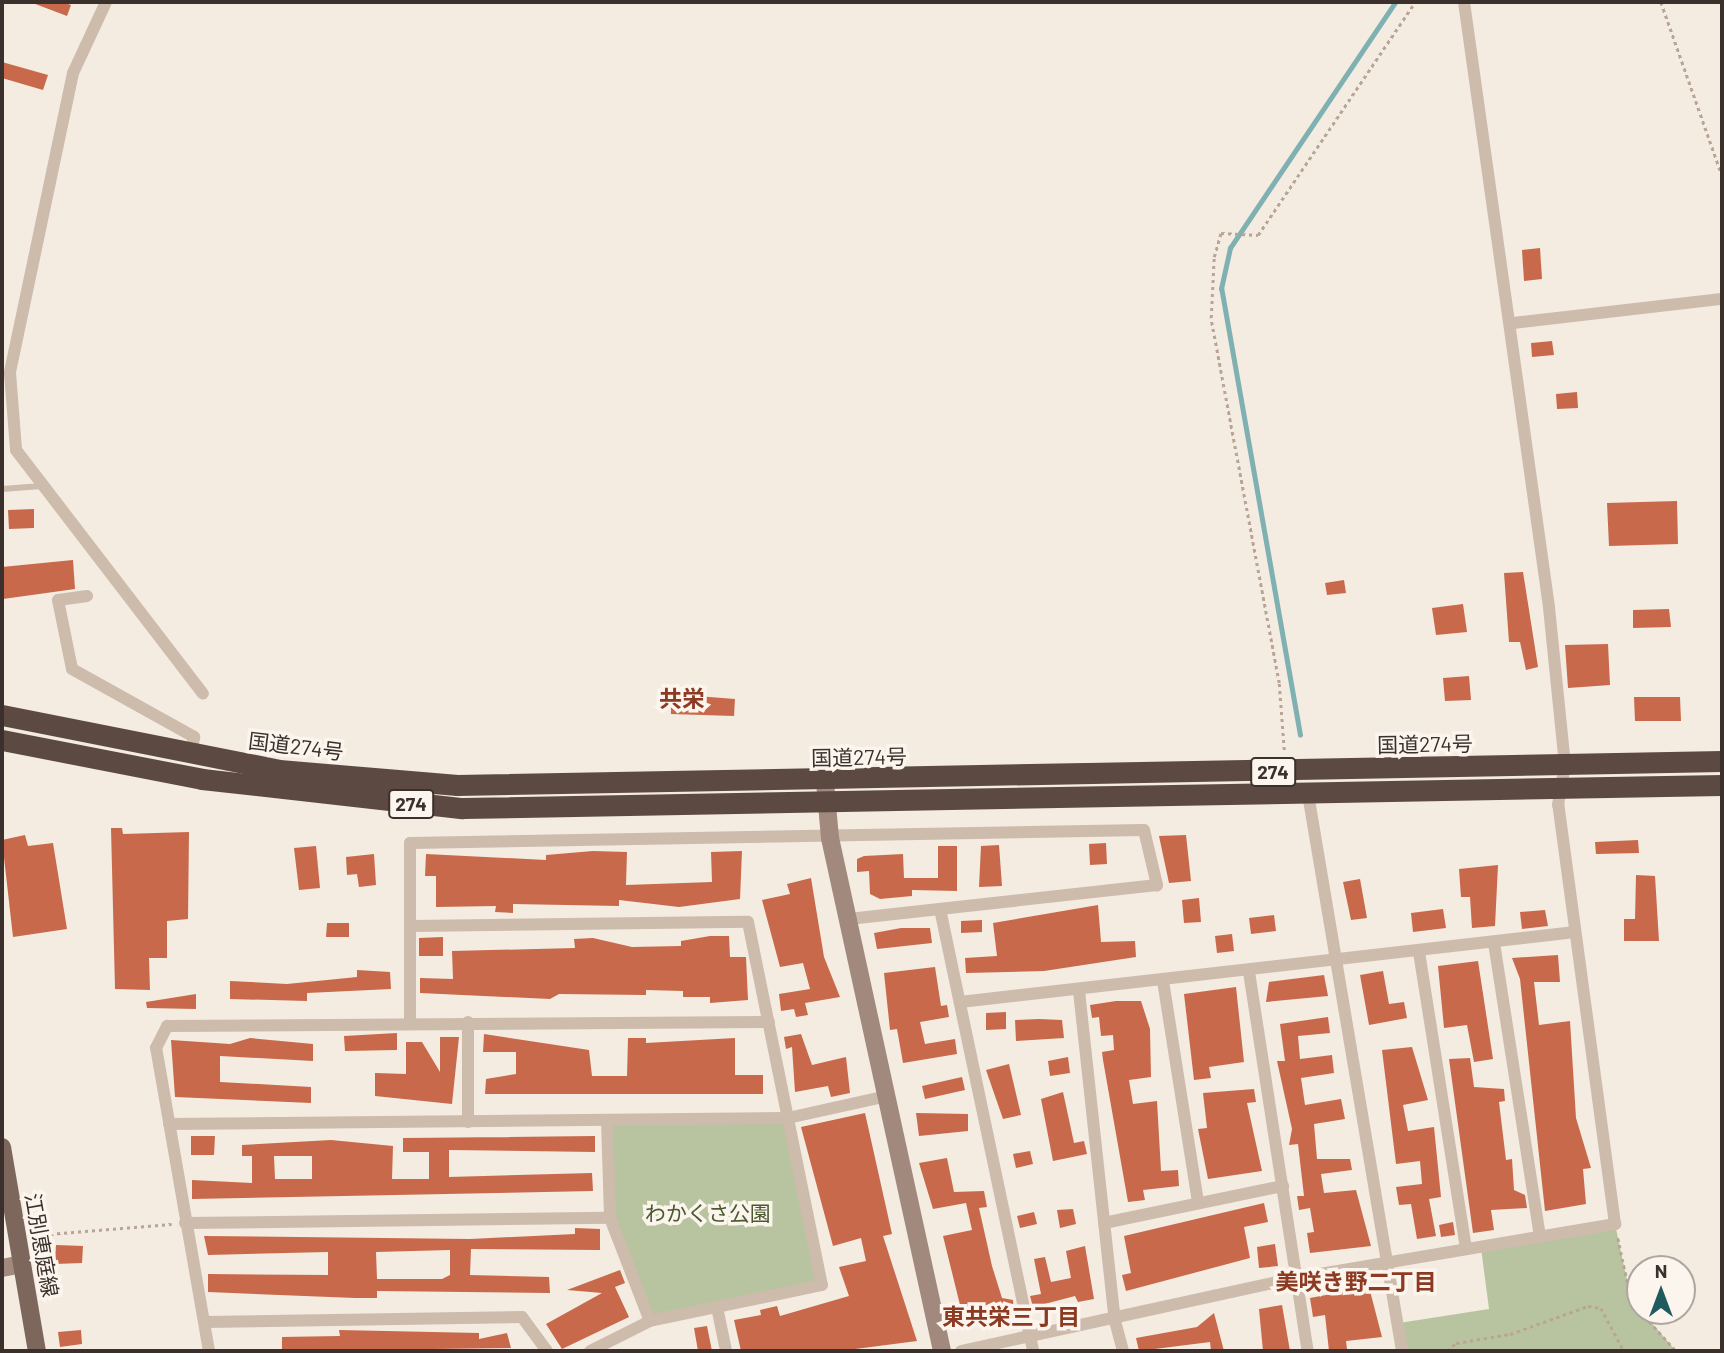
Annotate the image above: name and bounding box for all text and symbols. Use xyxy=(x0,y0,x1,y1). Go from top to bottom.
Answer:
district label: 共栄 xyxy=(659,684,705,712)
street label: 国道274号 xyxy=(247,728,345,764)
street label: 国道274号 xyxy=(1377,731,1473,757)
street label: 国道274号 xyxy=(811,744,907,770)
road number: 274 xyxy=(1248,757,1298,788)
road number: 274 xyxy=(386,789,436,820)
street label: 江別恵庭線 xyxy=(20,1191,64,1299)
park label: わかくさ公園 xyxy=(645,1200,771,1226)
north arrow xyxy=(1626,1255,1696,1325)
text: N xyxy=(1655,1259,1667,1282)
district label: 美咲き野二丁目 xyxy=(1276,1267,1436,1295)
district label: 東共栄三丁目 xyxy=(942,1302,1080,1330)

